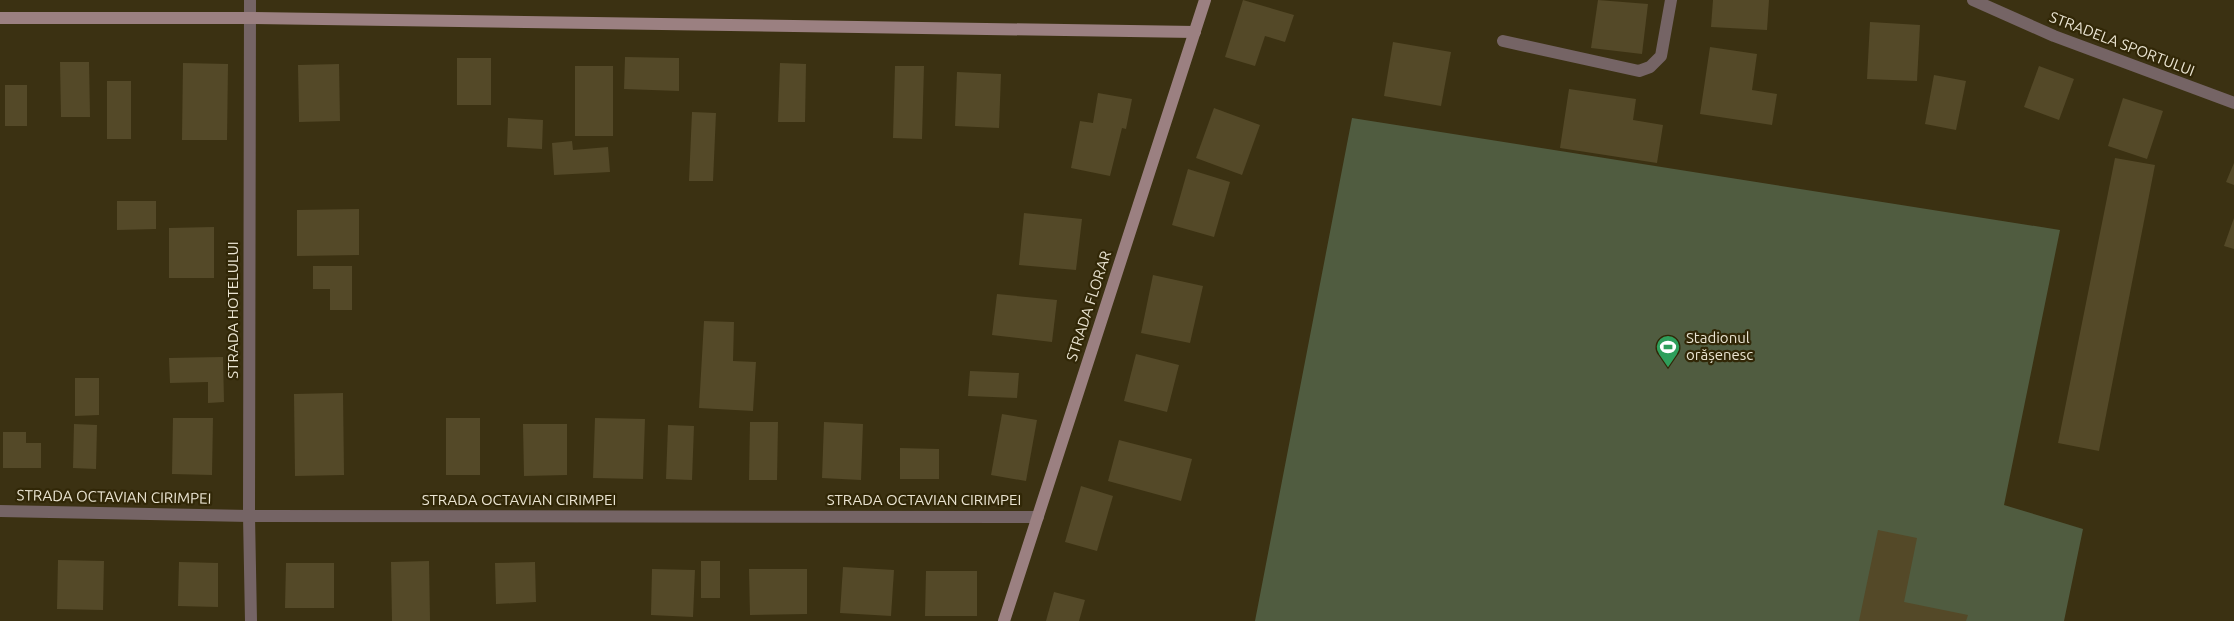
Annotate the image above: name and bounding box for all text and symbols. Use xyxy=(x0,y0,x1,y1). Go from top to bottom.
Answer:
street label: STRADELA SPORTULUI xyxy=(2047,8,2197,79)
street label: STRADA HOTELULUI xyxy=(224,241,241,379)
street label: STRADA FLORAR xyxy=(1063,249,1114,363)
place label: Stadionul orășenesc xyxy=(1686,329,1753,363)
sports icon: Stadionul orășenesc xyxy=(1655,334,1681,368)
street label: STRADA OCTAVIAN CIRIMPEI xyxy=(17,486,211,507)
street label: STRADA OCTAVIAN CIRIMPEI xyxy=(422,491,616,508)
street label: STRADA OCTAVIAN CIRIMPEI xyxy=(827,491,1021,508)

